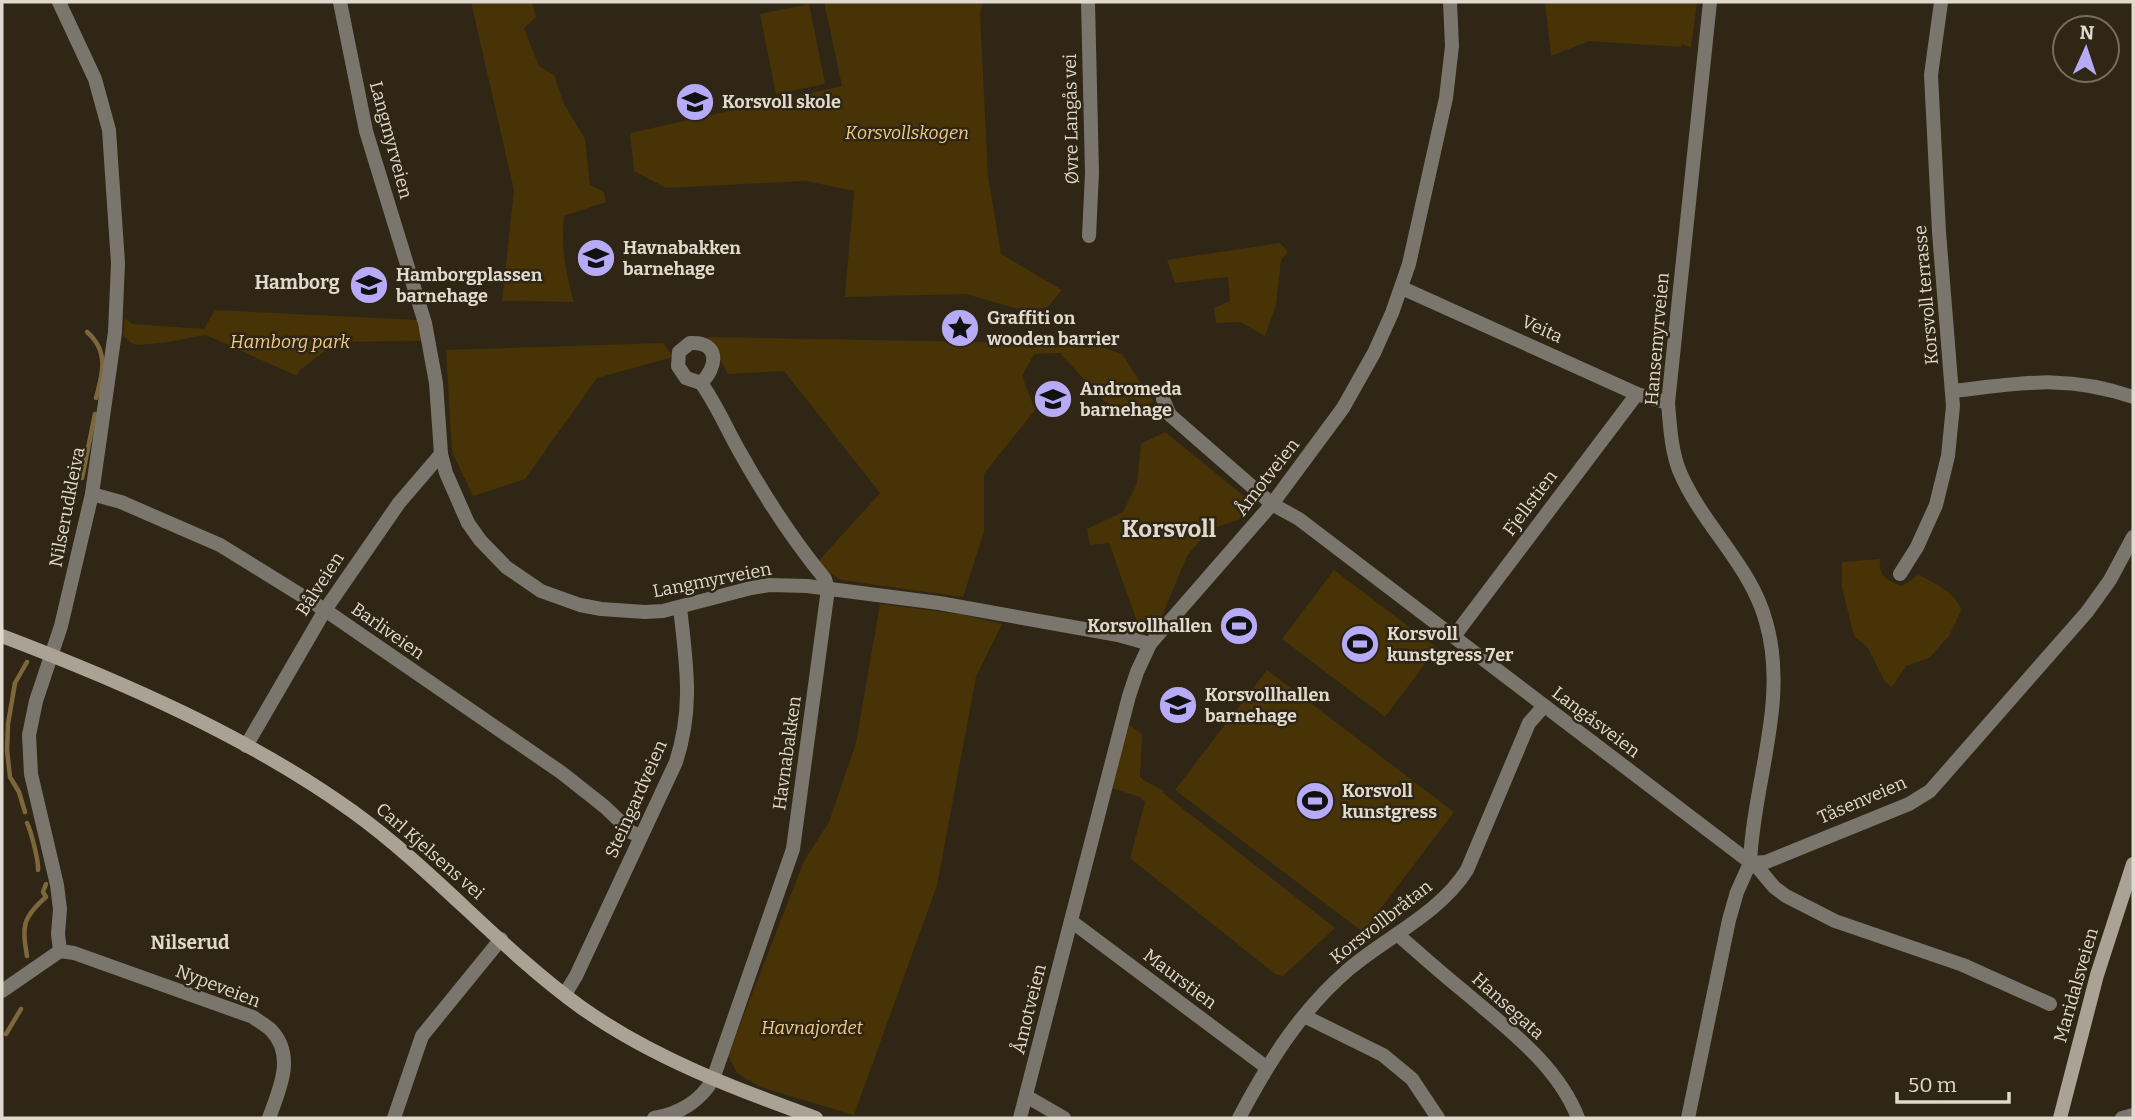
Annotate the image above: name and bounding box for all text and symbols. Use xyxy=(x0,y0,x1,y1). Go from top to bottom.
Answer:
north arrow xyxy=(2051,14,2121,84)
text: N xyxy=(2079,21,2095,44)
street label: Øvre Langås vei xyxy=(1059,53,1083,185)
street label: Langmyrveien xyxy=(365,79,417,202)
school or university icon: Korsvoll skole xyxy=(674,81,716,123)
place label: Korsvoll skole xyxy=(722,91,841,113)
park label: Korsvollskogen xyxy=(845,122,969,144)
street label: Korsvoll terrasse xyxy=(1909,224,1943,366)
school or university icon: Havnabakken barnehage xyxy=(575,237,617,279)
place label: Havnabakken barnehage xyxy=(623,237,741,280)
school or university icon: Hamborgplassen barnehage xyxy=(348,264,390,306)
place label: Hamborgplassen barnehage xyxy=(396,264,543,307)
district label: Hamborg xyxy=(254,271,340,294)
street label: Hansemyrveien xyxy=(1640,271,1674,406)
place icon: Graffiti on wooden barrier xyxy=(939,307,981,349)
place label: Graffiti on wooden barrier xyxy=(986,307,1120,350)
street label: Veita xyxy=(1518,310,1566,348)
park label: Hamborg park xyxy=(230,331,350,353)
school or university icon: Andromeda barnehage xyxy=(1032,378,1074,420)
place label: Andromeda barnehage xyxy=(1080,378,1182,421)
street label: Åmotveien xyxy=(1230,434,1304,520)
street label: Nilserudkleiva xyxy=(45,445,89,569)
street label: Fjellstien xyxy=(1498,465,1562,540)
district label: Korsvoll xyxy=(1122,515,1217,543)
street label: Bålveien xyxy=(291,548,349,620)
street label: Langmyrveien xyxy=(651,558,774,602)
street label: Barliveien xyxy=(347,598,429,665)
sports icon: Korsvollhallen xyxy=(1218,605,1260,647)
place label: Korsvollhallen xyxy=(1087,615,1212,637)
sports icon: Korsvoll kunstgress 7er xyxy=(1339,623,1381,665)
place label: Korsvoll kunstgress 7er xyxy=(1387,623,1514,666)
street label: Langåsveien xyxy=(1548,682,1645,763)
school or university icon: Korsvollhallen barnehage xyxy=(1157,684,1199,726)
place label: Korsvollhallen barnehage xyxy=(1205,684,1330,727)
street label: Havnabakken xyxy=(768,694,806,811)
street label: Steingardveien xyxy=(600,736,672,861)
street label: Tåsenveien xyxy=(1814,771,1910,829)
sports icon: Korsvoll kunstgress xyxy=(1294,780,1336,822)
place label: Korsvoll kunstgress xyxy=(1342,780,1437,823)
street label: Carl Kjelsens vei xyxy=(371,798,489,904)
street label: Korsvollbråtan xyxy=(1326,875,1437,969)
street label: Maridalsveien xyxy=(2049,925,2103,1045)
district label: Nilserud xyxy=(151,931,230,954)
street label: Maurstien xyxy=(1139,944,1222,1014)
street label: Nypeveien xyxy=(173,960,264,1012)
street label: Åmotveien xyxy=(1007,961,1051,1056)
street label: Hansegata xyxy=(1467,968,1549,1044)
park label: Havnajordet xyxy=(761,1017,864,1039)
scale bar xyxy=(1897,1060,2009,1104)
text: 50 m xyxy=(1908,1072,1957,1098)

